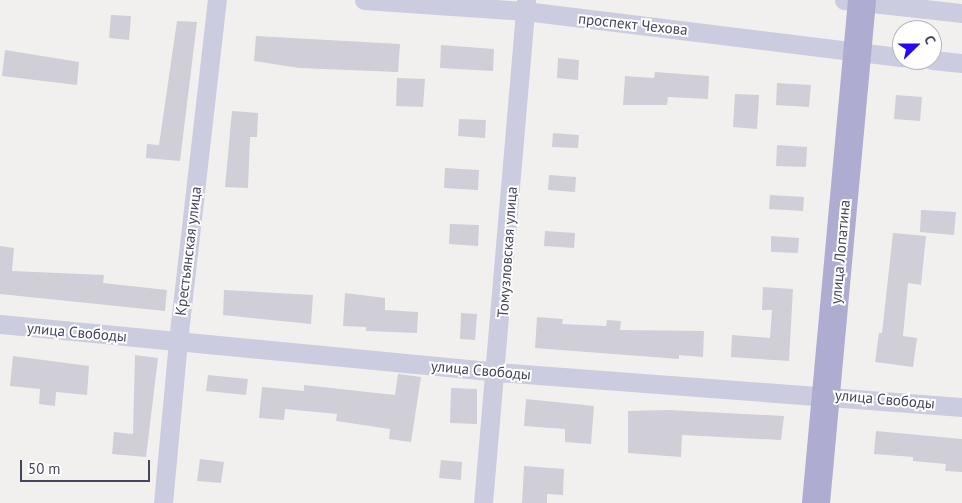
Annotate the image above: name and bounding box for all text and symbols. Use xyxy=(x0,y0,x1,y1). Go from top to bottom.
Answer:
street label: проспект Чехова xyxy=(577,9,689,39)
north arrow xyxy=(892,20,942,70)
text: С xyxy=(920,33,940,47)
street label: Крестьянская улица xyxy=(171,185,205,317)
street label: Томузловская улица xyxy=(493,186,521,318)
street label: улица Лопатина xyxy=(826,199,854,305)
street label: улица Свободы xyxy=(26,319,128,345)
street label: улица Свободы xyxy=(430,357,532,383)
street label: улица Свободы xyxy=(834,386,936,412)
scale bar xyxy=(22,450,152,482)
text: 50 m xyxy=(28,459,61,478)

